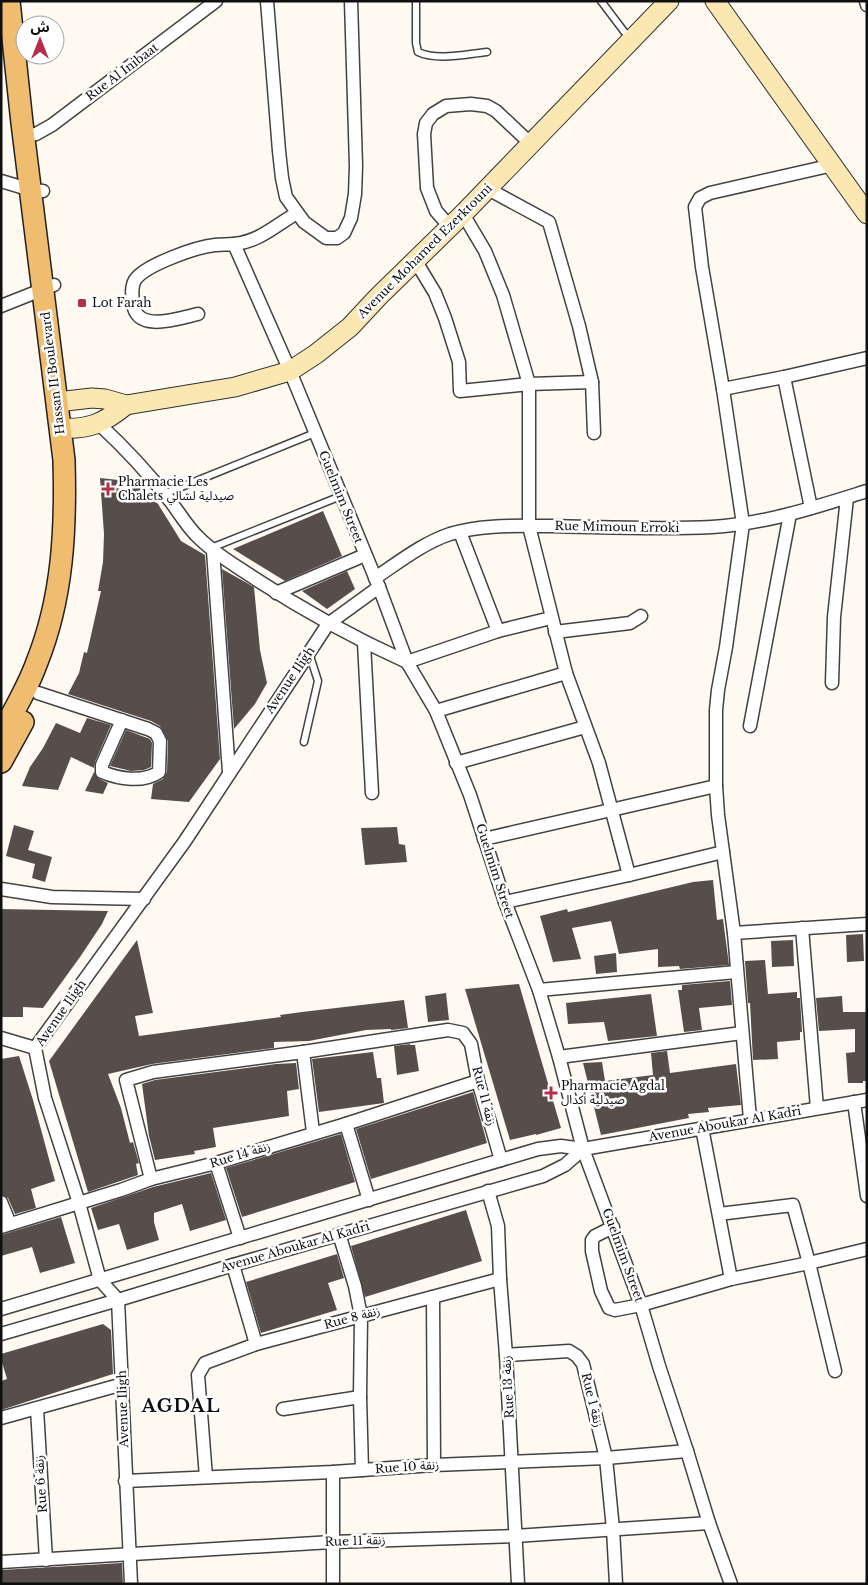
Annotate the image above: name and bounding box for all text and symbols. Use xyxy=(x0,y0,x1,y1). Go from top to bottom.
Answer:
north arrow xyxy=(15,15,65,65)
text: ش xyxy=(30,18,50,36)
street label: Rue Al Inibaat xyxy=(82,39,161,104)
street label: Avenue Mohamed Ezerktouni xyxy=(354,180,495,322)
place label: Lot Farah xyxy=(92,295,151,310)
marker: Lot Farah xyxy=(76,297,88,309)
street label: Hassan II Boulevard xyxy=(38,311,67,435)
street label: Guelmim Street xyxy=(316,448,367,546)
place label: Pharmacie Les Chalets صيدلية لشالي xyxy=(118,474,234,506)
marker: Pharmacie Les Chalets صيدلية لشالي xyxy=(102,483,114,495)
street label: Rue Mimoun Erroki xyxy=(554,518,680,535)
street label: Avenue Iligh xyxy=(261,643,317,717)
street label: Guelmim Street xyxy=(473,822,518,921)
street label: Avenue Iligh xyxy=(32,977,89,1050)
street label: Rue 11 زنقة xyxy=(469,1064,500,1127)
place label: Pharmacie Agdal صيدلية أكدال xyxy=(561,1078,665,1107)
marker: Pharmacie Agdal صيدلية أكدال xyxy=(545,1087,557,1099)
street label: Avenue Aboukar Al Kadri xyxy=(646,1103,802,1144)
street label: Rue 14 زنقة xyxy=(208,1138,272,1171)
street label: Guelmim Street xyxy=(600,1206,648,1304)
street label: Avenue Aboukar Al Kadri xyxy=(218,1218,371,1275)
street label: Rue 8 زنقة xyxy=(322,1303,382,1332)
street label: Rue 13 زنقة xyxy=(498,1355,517,1419)
street label: Avenue Iligh xyxy=(114,1370,131,1449)
street label: Rue 1 زنقة xyxy=(578,1371,606,1429)
district label: AGDAL xyxy=(140,1395,221,1417)
street label: Rue 6 زنقة xyxy=(31,1455,50,1514)
street label: Rue 10 زنقة xyxy=(374,1457,440,1476)
street label: Rue 11 زنقة xyxy=(324,1532,386,1549)

